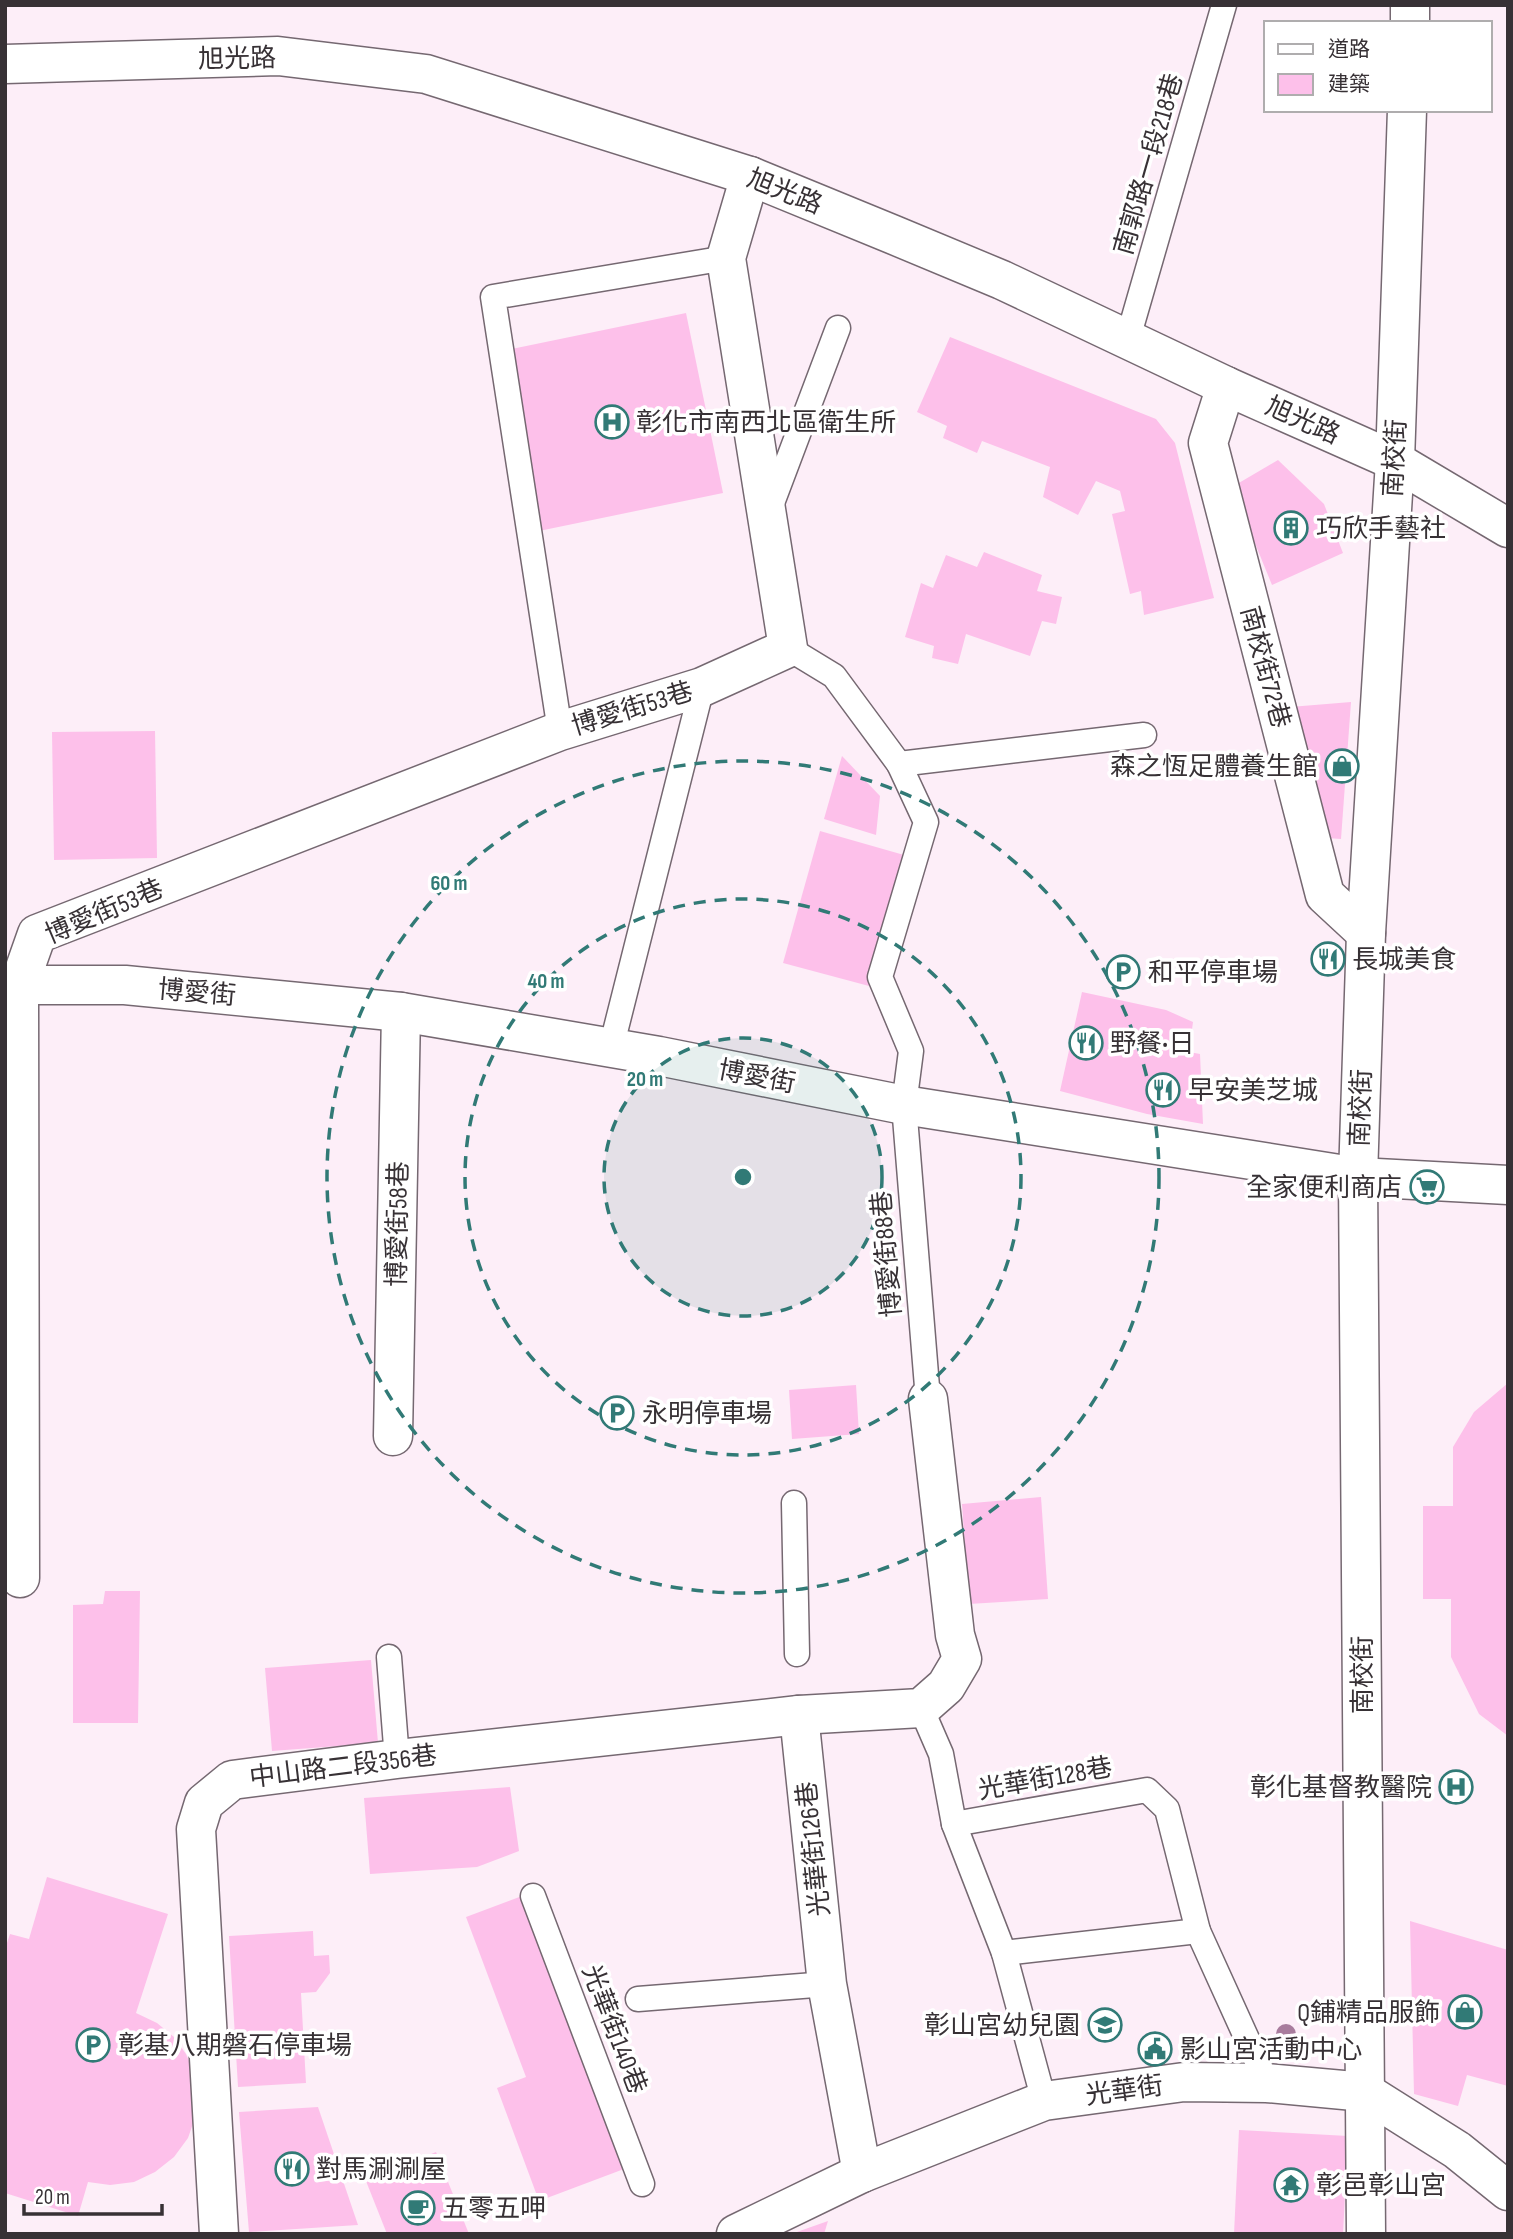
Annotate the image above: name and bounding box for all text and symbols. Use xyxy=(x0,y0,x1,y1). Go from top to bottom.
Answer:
legend xyxy=(1264,21,1492,112)
text: 道路 xyxy=(1328,37,1370,62)
street label: 旭光路 xyxy=(198,43,276,76)
street label: 南郭路一段218巷 xyxy=(1109,70,1190,259)
text: 建築 xyxy=(1328,72,1370,97)
street label: 旭光路 xyxy=(742,163,826,221)
street label: 旭光路 xyxy=(1260,391,1344,451)
hospital icon: 彰化市南西北區衛生所 xyxy=(593,403,631,441)
place label: 彰化市南西北區衛生所 xyxy=(636,408,896,439)
street label: 南校街 xyxy=(1378,418,1413,498)
building icon: 巧欣手藝社 xyxy=(1272,509,1310,547)
place label: 巧欣手藝社 xyxy=(1316,514,1446,545)
street label: 南校街72巷 xyxy=(1233,603,1296,732)
street label: 博愛街53巷 xyxy=(568,676,697,743)
shop icon: 森之恆足體養生館 xyxy=(1323,747,1361,785)
place label: 森之恆足體養生館 xyxy=(1110,752,1318,783)
text: 60 m xyxy=(430,871,468,896)
street label: 博愛街53巷 xyxy=(41,874,168,951)
restaurant icon: 長城美食 xyxy=(1309,940,1347,978)
place label: 長城美食 xyxy=(1352,945,1456,976)
parking icon: 和平停車場 xyxy=(1104,953,1142,991)
place label: 和平停車場 xyxy=(1148,958,1278,989)
text: 40 m xyxy=(528,969,564,994)
street label: 博愛街 xyxy=(157,975,237,1012)
restaurant icon: 野餐•日 xyxy=(1067,1024,1105,1062)
place label: 野餐•日 xyxy=(1110,1029,1194,1060)
street label: 博愛街 xyxy=(715,1055,798,1100)
text: 20 m xyxy=(627,1067,663,1092)
street label: 南校街 xyxy=(1345,1069,1378,1148)
restaurant icon: 早安美芝城 xyxy=(1144,1071,1182,1109)
place label: 早安美芝城 xyxy=(1188,1076,1318,1107)
street label: 博愛街58巷 xyxy=(382,1161,415,1287)
centre of rings xyxy=(731,1165,755,1189)
supermarket icon: 全家便利商店 xyxy=(1408,1168,1446,1206)
place label: 全家便利商店 xyxy=(1246,1173,1402,1204)
street label: 博愛街88巷 xyxy=(867,1189,908,1318)
parking icon: 永明停車場 xyxy=(598,1394,636,1432)
place label: 永明停車場 xyxy=(642,1399,772,1430)
street label: 南校街 xyxy=(1348,1636,1379,1714)
street label: 中山路二段356巷 xyxy=(248,1741,439,1794)
street label: 光華街128巷 xyxy=(976,1752,1115,1807)
hospital icon: 彰化基督教醫院 xyxy=(1437,1768,1475,1806)
place label: 彰化基督教醫院 xyxy=(1250,1773,1432,1804)
street label: 光華街126巷 xyxy=(792,1780,837,1918)
street label: 光華街140巷 xyxy=(575,1961,652,2098)
shop icon: Q鋪精品服飾 xyxy=(1446,1993,1484,2031)
place label: Q鋪精品服飾 xyxy=(1297,1998,1440,2029)
school or university icon: 彰山宮幼兒園 xyxy=(1086,2006,1124,2044)
place label: 彰山宮幼兒園 xyxy=(924,2011,1080,2042)
parking icon: 彰基八期磐石停車場 xyxy=(74,2026,112,2064)
public building icon: 影山宮活動中心 xyxy=(1136,2030,1174,2068)
place label: 彰基八期磐石停車場 xyxy=(118,2031,352,2062)
place label: 影山宮活動中心 xyxy=(1180,2035,1362,2066)
street label: 光華街 xyxy=(1083,2071,1165,2112)
restaurant icon: 對馬涮涮屋 xyxy=(273,2150,311,2188)
place label: 對馬涮涮屋 xyxy=(316,2155,446,2186)
temple icon: 彰邑彰山宮 xyxy=(1272,2166,1310,2204)
place label: 彰邑彰山宮 xyxy=(1316,2171,1446,2202)
scale bar xyxy=(24,2172,163,2216)
text: 20 m xyxy=(35,2185,70,2210)
cafe icon: 五零五呷 xyxy=(399,2189,437,2227)
place label: 五零五呷 xyxy=(442,2194,546,2225)

